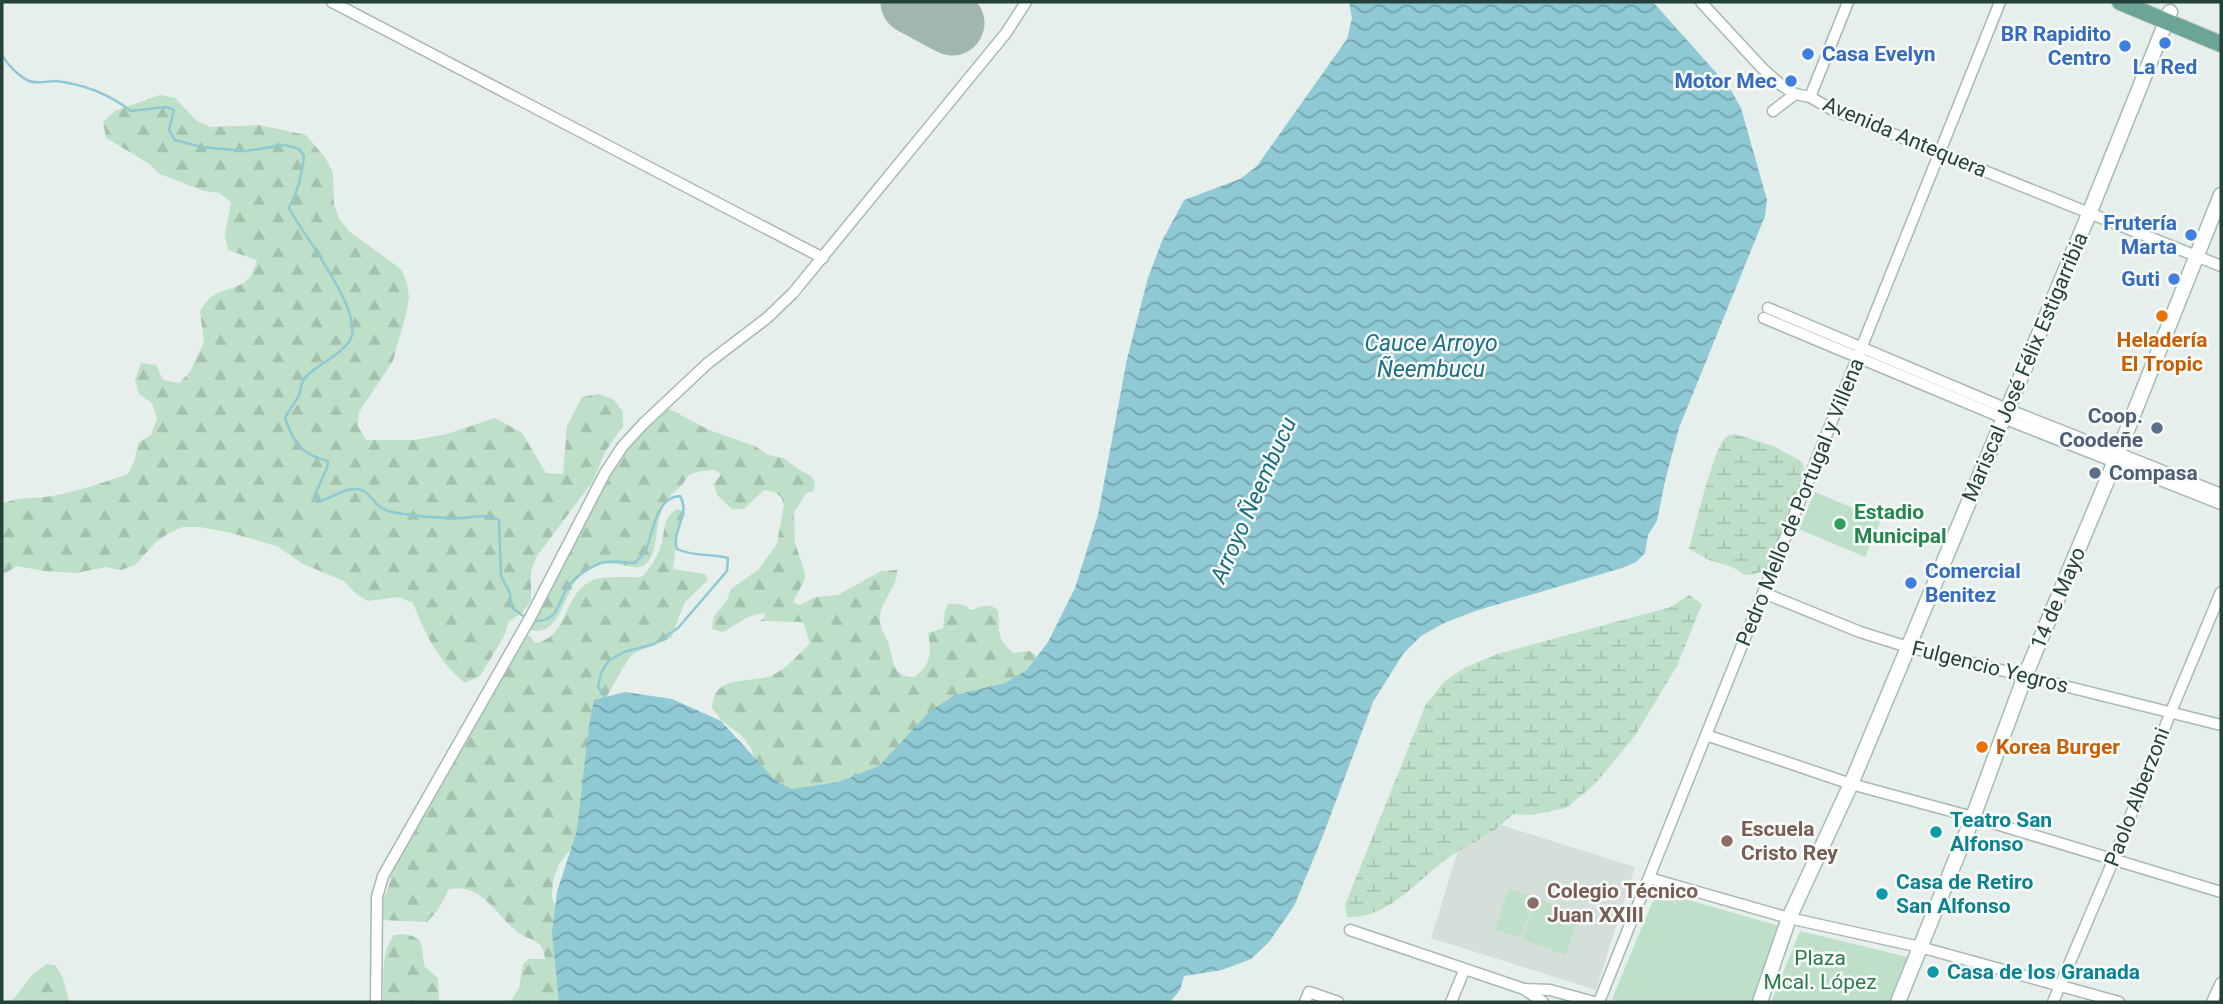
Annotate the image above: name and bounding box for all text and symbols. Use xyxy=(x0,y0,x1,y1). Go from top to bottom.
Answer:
place label: BR Rapidito Centro xyxy=(2001,22,2111,70)
marker: La Red xyxy=(2157,35,2173,51)
marker: BR Rapidito Centro xyxy=(2117,38,2133,54)
place label: Casa Evelyn xyxy=(1822,42,1936,66)
marker: Casa Evelyn xyxy=(1800,46,1816,62)
place label: La Red xyxy=(2133,55,2197,79)
place label: Motor Mec xyxy=(1674,69,1777,93)
marker: Motor Mec xyxy=(1783,73,1799,89)
street label: Avenida Antequera xyxy=(1819,92,1991,182)
place label: Frutería Marta xyxy=(2103,211,2177,259)
marker: Frutería Marta xyxy=(2183,227,2199,243)
street label: Mariscal José Félix Estigarribia xyxy=(1957,229,2093,505)
place label: Guti xyxy=(2121,267,2160,291)
marker: Guti xyxy=(2166,271,2182,287)
marker: Heladería El Tropic xyxy=(2154,308,2170,324)
place label: Heladería El Tropic xyxy=(2117,328,2207,376)
water label: Cauce Arroyo Ñeembucu xyxy=(1364,330,1498,383)
street label: Pedro Mello de Portugal y Villena xyxy=(1731,355,1869,649)
place label: Coop. Coodeñe xyxy=(2059,404,2143,452)
water label: Arroyo Ñeembucu xyxy=(1203,413,1302,588)
marker: Coop. Coodeñe xyxy=(2149,420,2165,436)
place label: Compasa xyxy=(2109,461,2198,485)
marker: Compasa xyxy=(2087,465,2103,481)
place label: Estadio Municipal xyxy=(1854,500,1947,548)
marker: Estadio Municipal xyxy=(1832,516,1848,532)
street label: 14 de Mayo xyxy=(2026,543,2090,653)
place label: Comercial Benitez xyxy=(1925,559,2021,607)
marker: Comercial Benitez xyxy=(1903,575,1919,591)
street label: Fulgencio Yegros xyxy=(1909,636,2071,698)
street label: Paolo Alberzoni xyxy=(2100,724,2174,870)
place label: Korea Burger xyxy=(1996,735,2120,759)
marker: Korea Burger xyxy=(1974,739,1990,755)
place label: Teatro San Alfonso xyxy=(1950,808,2052,856)
place label: Escuela Cristo Rey xyxy=(1741,817,1838,865)
marker: Teatro San Alfonso xyxy=(1928,824,1944,840)
marker: Escuela Cristo Rey xyxy=(1719,833,1735,849)
place label: Casa de Retiro San Alfonso xyxy=(1896,870,2033,918)
place label: Colegio Técnico Juan XXIII xyxy=(1547,879,1698,927)
marker: Casa de Retiro San Alfonso xyxy=(1874,886,1890,902)
marker: Colegio Técnico Juan XXIII xyxy=(1525,895,1541,911)
park label: Plaza Mcal. López xyxy=(1763,946,1877,994)
place label: Casa de los Granada xyxy=(1947,960,2140,984)
marker: Casa de los Granada xyxy=(1925,964,1941,980)

